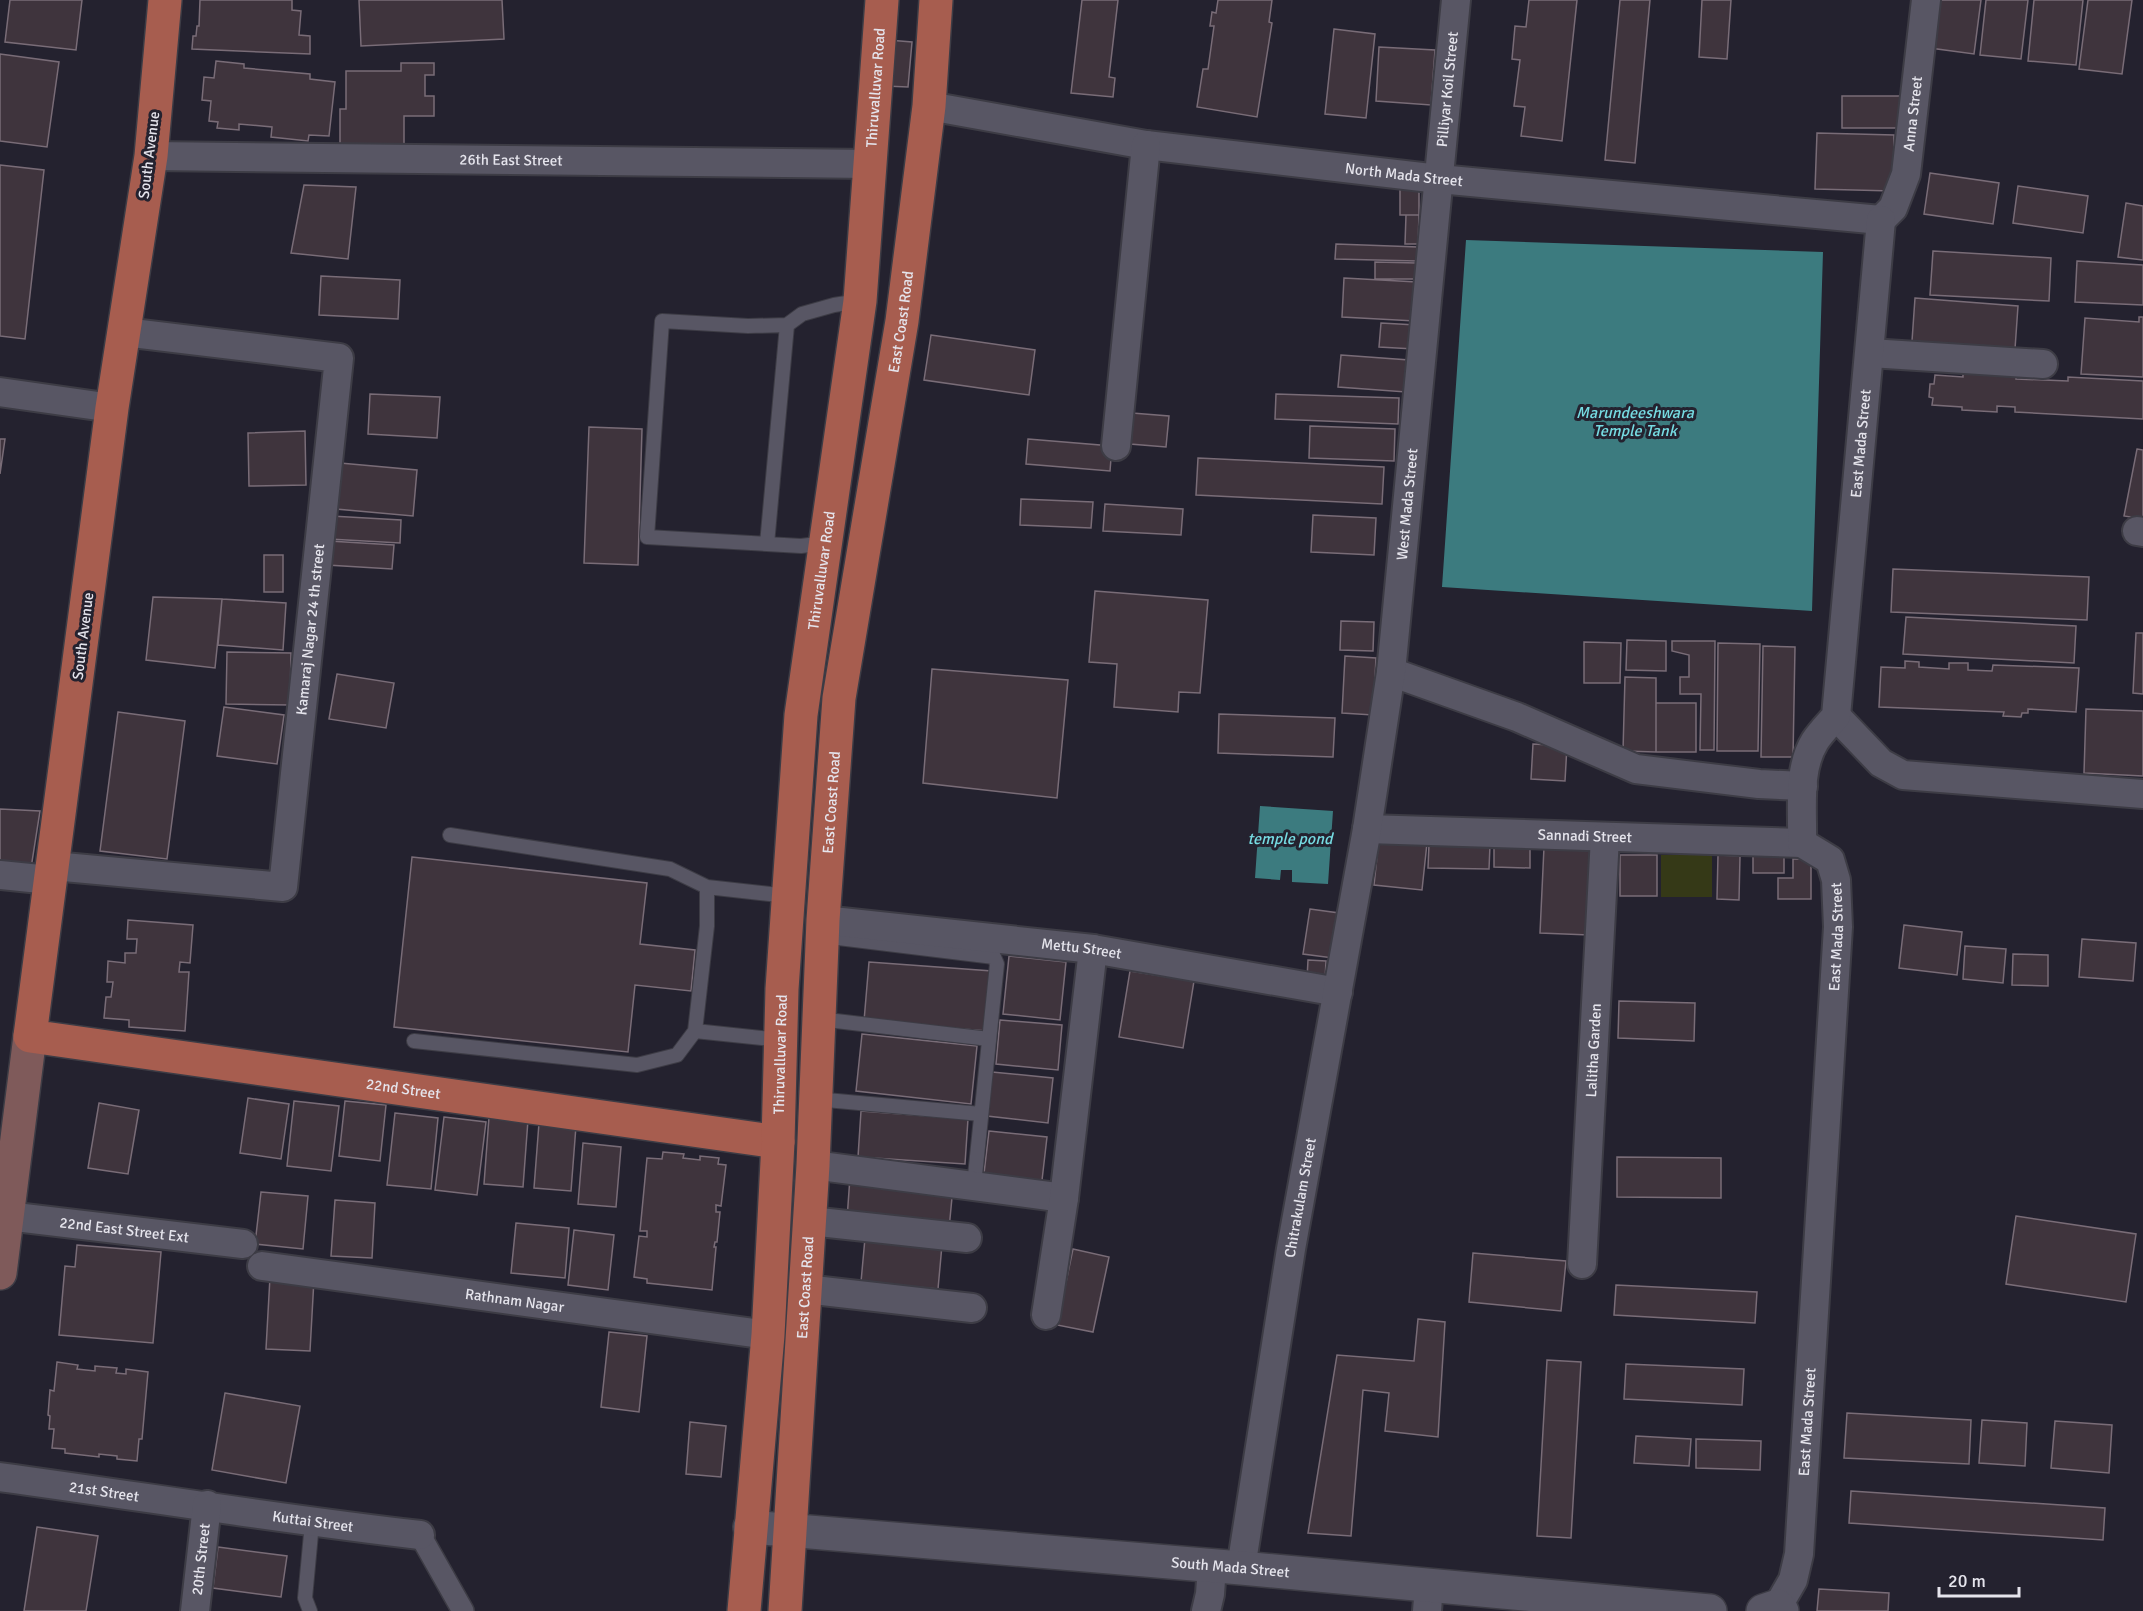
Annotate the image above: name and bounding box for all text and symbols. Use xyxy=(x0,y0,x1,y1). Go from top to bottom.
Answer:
street label: Thiruvalluvar Road xyxy=(862,27,889,148)
street label: Pilliyar Koil Street xyxy=(1433,31,1462,148)
street label: Anna Street xyxy=(1900,75,1926,152)
street label: South Avenue xyxy=(135,110,163,200)
street label: 26th East Street xyxy=(459,150,563,170)
street label: North Mada Street xyxy=(1344,159,1463,190)
street label: East Coast Road xyxy=(885,270,917,374)
street label: East Mada Street xyxy=(1847,389,1875,499)
water label: Marundeeshwara Temple Tank xyxy=(1576,403,1695,441)
street label: West Mada Street xyxy=(1393,447,1422,561)
street label: Thiruvalluvar Road xyxy=(804,510,839,631)
street label: Kamaraj Nagar 24 th street xyxy=(292,543,328,716)
street label: South Avenue xyxy=(69,591,97,681)
street label: East Coast Road xyxy=(819,750,844,854)
street label: Sannadi Street xyxy=(1537,826,1632,847)
water label: temple pond xyxy=(1248,829,1335,849)
street label: East Mada Street xyxy=(1825,882,1847,992)
street label: Mettu Street xyxy=(1040,935,1123,963)
street label: Thiruvalluvar Road xyxy=(770,994,791,1114)
street label: Lalitha Garden xyxy=(1582,1003,1605,1098)
street label: 22nd Street xyxy=(365,1075,442,1103)
street label: Chitrakulam Street xyxy=(1281,1136,1320,1259)
street label: 22nd East Street Ext xyxy=(59,1213,190,1246)
street label: East Coast Road xyxy=(793,1236,818,1339)
street label: Rathnam Nagar xyxy=(464,1285,566,1316)
street label: East Mada Street xyxy=(1795,1367,1820,1477)
street label: 21st Street xyxy=(68,1478,140,1506)
street label: Kuttai Street xyxy=(271,1507,354,1536)
street label: 20th Street xyxy=(188,1523,214,1596)
street label: South Mada Street xyxy=(1170,1553,1290,1581)
scale bar xyxy=(1939,1560,2018,1598)
text: 20 m xyxy=(1948,1570,1986,1592)

